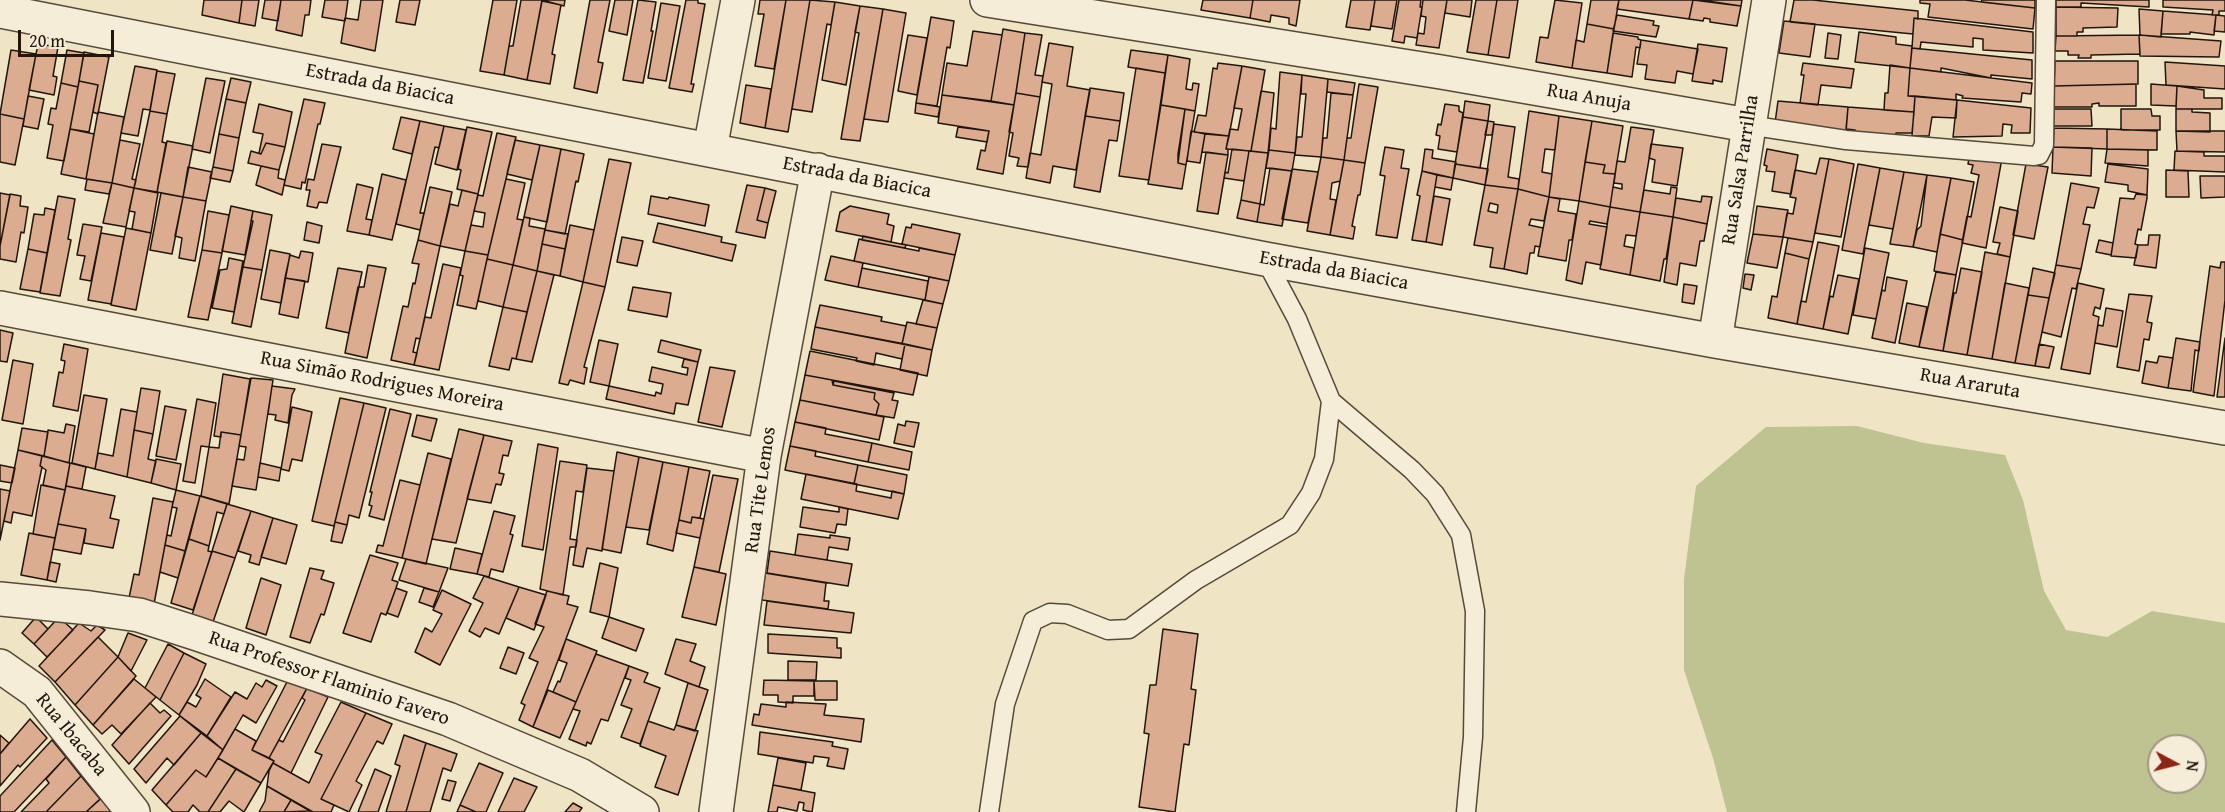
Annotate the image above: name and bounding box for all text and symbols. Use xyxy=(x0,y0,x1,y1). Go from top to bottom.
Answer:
scale bar xyxy=(21,18,117,56)
text: 20 m xyxy=(29,27,65,54)
street label: Estrada da Biacica xyxy=(304,59,456,111)
street label: Rua Anuja xyxy=(1545,79,1633,117)
street label: Rua Salsa Parrilha xyxy=(1717,93,1765,247)
street label: Estrada da Biacica xyxy=(781,152,933,204)
street label: Estrada da Biacica xyxy=(1258,246,1410,296)
street label: Rua Simão Rodrigues Moreira xyxy=(258,347,506,417)
street label: Rua Araruta xyxy=(1918,363,2022,405)
street label: Rua Tite Lemos xyxy=(740,425,782,555)
street label: Rua Professor Flaminio Favero xyxy=(205,626,453,732)
street label: Rua Ibacaba xyxy=(30,688,112,782)
north arrow xyxy=(2147,734,2207,794)
text: N xyxy=(2180,759,2205,773)

